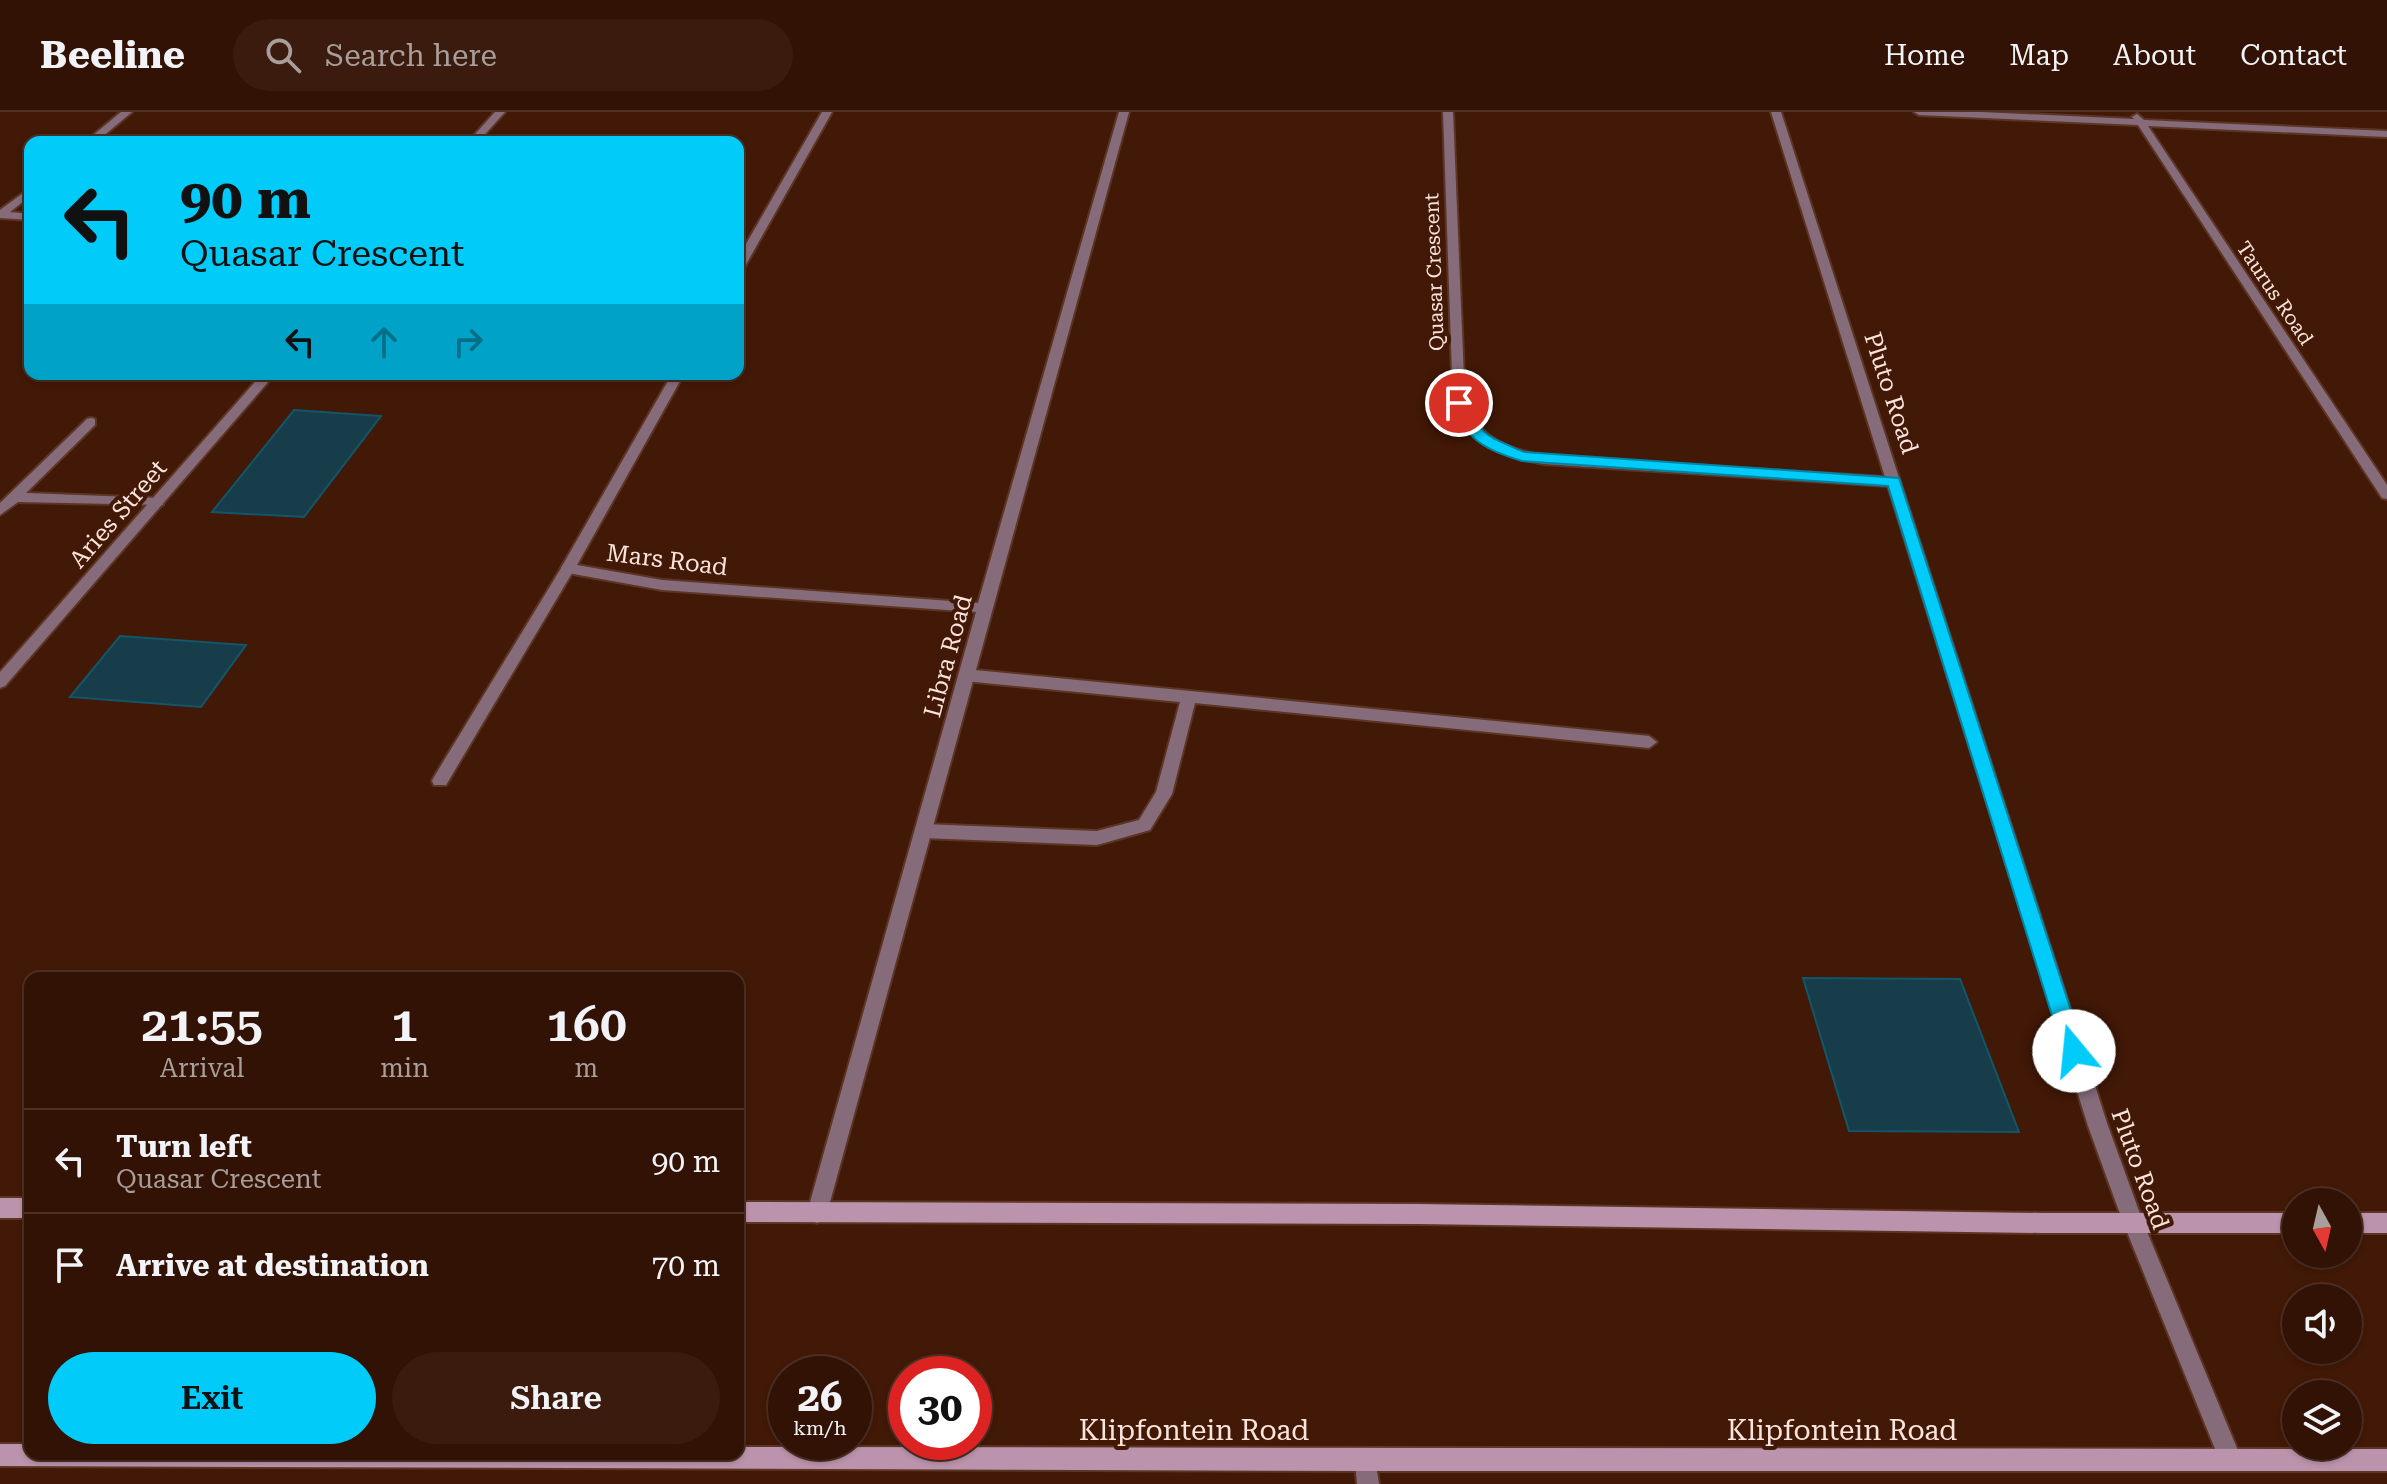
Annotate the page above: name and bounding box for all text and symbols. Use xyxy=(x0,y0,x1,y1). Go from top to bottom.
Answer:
search box xyxy=(233,19,793,91)
text: Beeline xyxy=(40,33,185,77)
icon: search xyxy=(261,33,305,77)
text: Search here xyxy=(325,38,497,73)
text: Home xyxy=(1884,39,1965,72)
text: Map xyxy=(2009,39,2069,72)
text: About xyxy=(2113,39,2196,72)
text: Contact xyxy=(2240,39,2347,72)
text: 90 m xyxy=(180,166,311,232)
icon: left xyxy=(48,168,152,272)
street label: Quasar Crescent xyxy=(1419,192,1449,351)
text: Quasar Crescent xyxy=(180,233,465,275)
street label: Taurus Road xyxy=(2232,237,2319,349)
icon: left xyxy=(278,320,322,364)
icon: ahead xyxy=(362,320,406,364)
icon: right xyxy=(446,320,490,364)
street label: Pluto Road xyxy=(1858,329,1924,457)
pin xyxy=(1425,369,1493,437)
icon: arrive xyxy=(1437,381,1481,425)
street label: Aries Street xyxy=(64,454,172,574)
street label: Mars Road xyxy=(605,539,729,581)
street label: Libra Road xyxy=(918,592,978,720)
text: 21:55 xyxy=(141,997,263,1053)
text: 1 xyxy=(391,997,418,1053)
text: 160 xyxy=(546,997,627,1053)
position arrow xyxy=(2032,1009,2116,1093)
text: Arrival xyxy=(160,1053,244,1083)
text: min xyxy=(380,1053,429,1083)
text: m xyxy=(575,1053,598,1083)
street label: Pluto Road xyxy=(2105,1105,2175,1233)
text: Turn left xyxy=(116,1129,252,1164)
icon: left xyxy=(48,1139,92,1183)
text: 90 m xyxy=(651,1144,720,1179)
text: Quasar Crescent xyxy=(116,1164,322,1194)
north arrow xyxy=(2282,1188,2362,1268)
map controls xyxy=(2282,1188,2362,1460)
icon: arrive xyxy=(48,1243,92,1287)
text: Arrive at destination xyxy=(116,1248,429,1283)
text: 70 m xyxy=(651,1248,720,1283)
button: sound xyxy=(2282,1284,2362,1364)
button: Exit xyxy=(48,1352,376,1444)
button: Share xyxy=(392,1352,720,1444)
speed limit sign: 30 xyxy=(888,1356,992,1460)
text: 26 xyxy=(798,1374,842,1421)
button: layers xyxy=(2282,1380,2362,1460)
street label: Klipfontein Road xyxy=(1079,1414,1309,1447)
street label: Klipfontein Road xyxy=(1727,1414,1957,1447)
text: km/h xyxy=(793,1416,847,1440)

